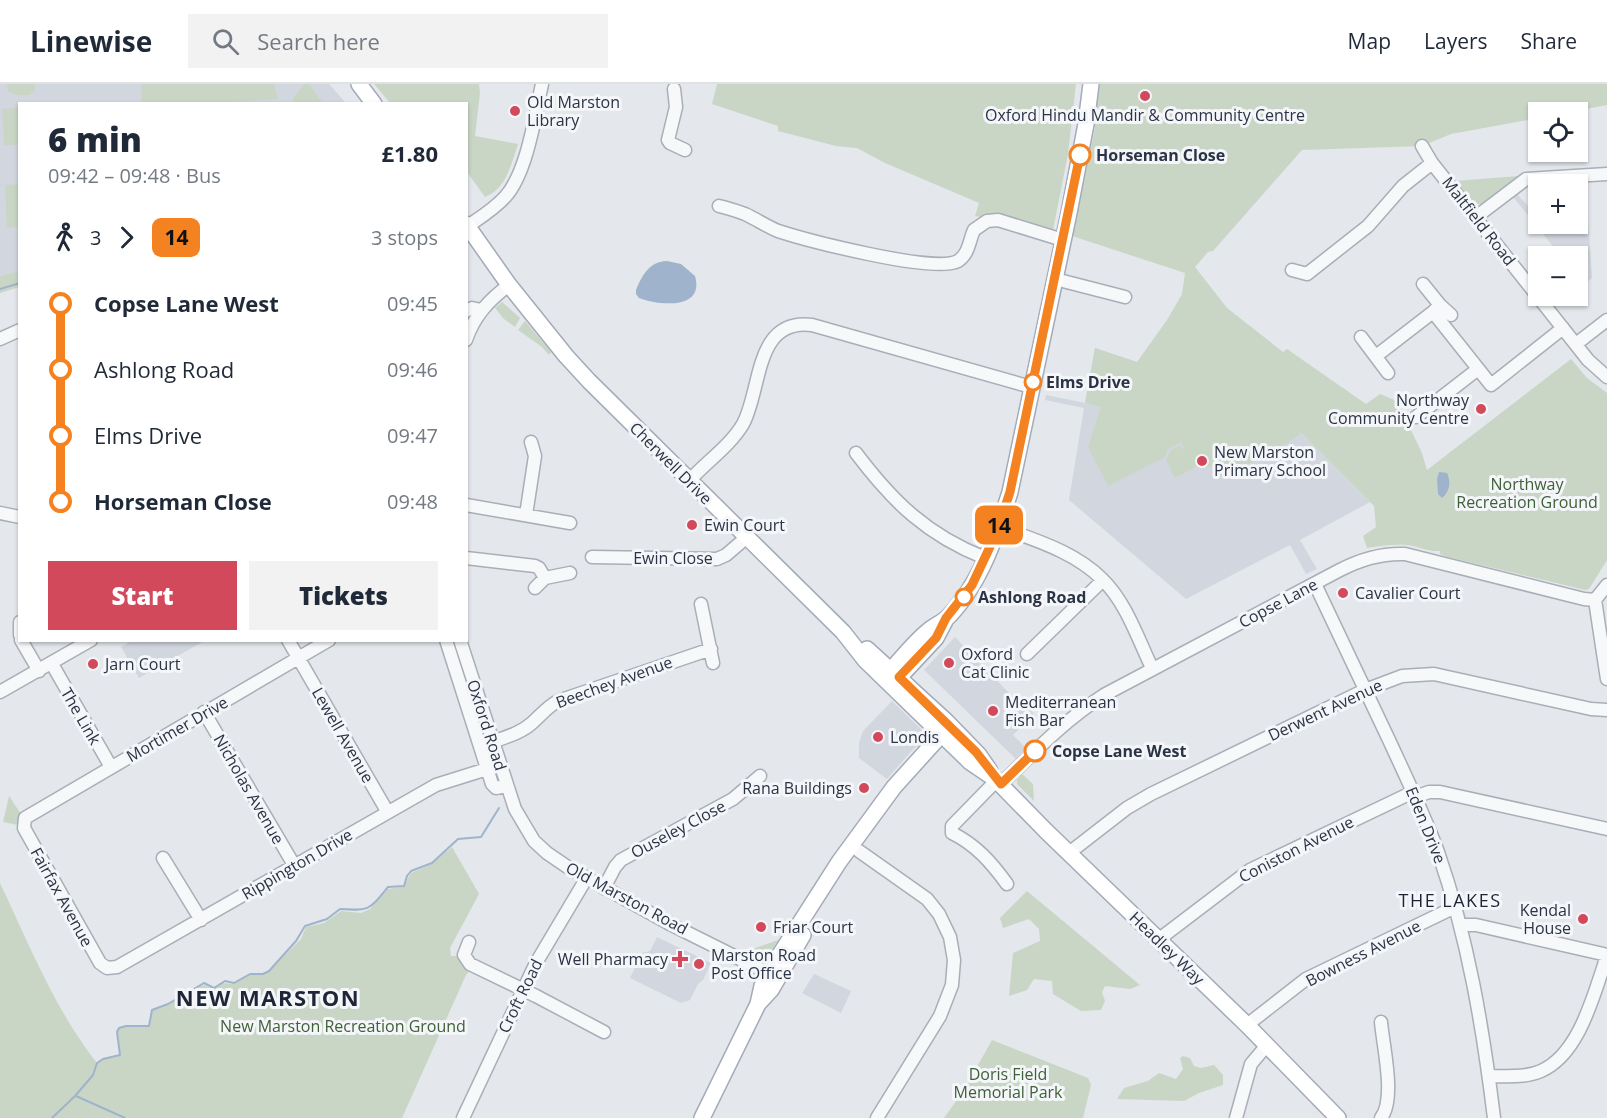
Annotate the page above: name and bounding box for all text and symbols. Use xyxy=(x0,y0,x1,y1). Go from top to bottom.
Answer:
search box xyxy=(188,14,608,68)
text: Linewise xyxy=(30,22,152,60)
icon: search xyxy=(209,25,242,58)
text: Search here xyxy=(257,26,380,56)
text: Map xyxy=(1348,27,1391,55)
text: Layers xyxy=(1424,27,1488,55)
text: Share xyxy=(1521,27,1577,55)
marker: Oxford Hindu Mandir & Community Centre xyxy=(1138,89,1152,103)
place label: Old Marston Library xyxy=(527,91,620,131)
map controls xyxy=(1528,102,1588,306)
button: locate xyxy=(1528,102,1588,162)
marker: Old Marston Library xyxy=(508,104,522,118)
place label: Oxford Hindu Mandir & Community Centre xyxy=(985,104,1305,126)
text: 6 min xyxy=(48,117,142,162)
text: £1.80 xyxy=(381,138,438,168)
marker: Horseman Close xyxy=(1069,144,1091,166)
place label: Horseman Close xyxy=(1096,144,1225,166)
text: 09:42 – 09:48 · Bus xyxy=(48,162,221,189)
street label: Maltfield Road xyxy=(1437,172,1521,270)
button: + xyxy=(1528,174,1588,234)
icon: walk xyxy=(48,221,81,254)
icon: forward xyxy=(110,221,143,254)
text: 14 xyxy=(164,223,188,251)
text: 3 xyxy=(90,224,101,251)
text: 3 stops xyxy=(371,224,438,251)
button: − xyxy=(1528,246,1588,306)
text: Copse Lane West xyxy=(94,288,279,318)
text: 09:45 xyxy=(387,290,438,317)
text: Ashlong Road xyxy=(94,354,234,384)
text: 09:46 xyxy=(387,356,438,383)
place label: Elms Drive xyxy=(1046,371,1130,393)
marker: Elms Drive xyxy=(1024,373,1042,391)
place label: Northway Community Centre xyxy=(1328,389,1470,429)
marker: Northway Community Centre xyxy=(1474,402,1488,416)
street label: Cherwell Drive xyxy=(625,417,717,509)
text: Elms Drive xyxy=(94,420,202,450)
text: 09:47 xyxy=(387,422,438,449)
place label: New Marston Primary School xyxy=(1214,441,1326,481)
marker: New Marston Primary School xyxy=(1195,454,1209,468)
park label: Northway Recreation Ground xyxy=(1456,473,1598,513)
text: Horseman Close xyxy=(94,486,272,516)
text: 09:48 xyxy=(387,488,438,515)
line badge: 14 xyxy=(972,506,1026,544)
text: 14 xyxy=(987,511,1011,539)
place label: Ewin Court xyxy=(704,514,785,536)
marker: Ewin Court xyxy=(685,518,699,532)
street label: Ewin Close xyxy=(633,547,713,569)
button: Start xyxy=(48,561,237,630)
button: Tickets xyxy=(249,561,438,630)
street label: Copse Lane xyxy=(1235,573,1321,633)
place label: Cavalier Court xyxy=(1355,582,1461,604)
place label: Ashlong Road xyxy=(978,586,1086,608)
marker: Cavalier Court xyxy=(1336,586,1350,600)
marker: Ashlong Road xyxy=(955,588,973,606)
place label: Oxford Cat Clinic xyxy=(961,643,1030,683)
street label: Beechey Avenue xyxy=(553,651,675,713)
place label: Jarn Court xyxy=(103,653,181,675)
marker: Oxford Cat Clinic xyxy=(942,656,956,670)
marker: Jarn Court xyxy=(86,657,100,671)
street label: Derwent Avenue xyxy=(1264,674,1386,746)
street label: Oxford Road xyxy=(462,677,512,773)
street label: The Link xyxy=(56,683,106,749)
street label: Lewell Avenue xyxy=(307,683,379,787)
street label: Mortimer Drive xyxy=(122,691,232,767)
place label: Mediterranean Fish Bar xyxy=(1005,691,1116,731)
marker: Mediterranean Fish Bar xyxy=(986,704,1000,718)
place label: Londis xyxy=(890,726,939,748)
street label: Nicholas Avenue xyxy=(209,730,289,848)
marker: Londis xyxy=(871,730,885,744)
marker: Copse Lane West xyxy=(1024,740,1046,762)
place label: Copse Lane West xyxy=(1052,740,1186,762)
place label: Rana Buildings xyxy=(742,777,852,799)
marker: Rana Buildings xyxy=(857,781,871,795)
street label: Eden Drive xyxy=(1401,783,1451,867)
street label: Ouseley Close xyxy=(627,795,729,863)
street label: Coniston Avenue xyxy=(1235,811,1357,887)
street label: Rippington Drive xyxy=(238,823,356,905)
street label: Fairfax Avenue xyxy=(26,843,98,951)
street label: Old Marston Road xyxy=(562,857,692,939)
district label: THE LAKES xyxy=(1398,888,1502,912)
place label: Kendal House xyxy=(1520,899,1571,939)
street label: Headley Way xyxy=(1125,907,1210,990)
marker: Kendal House xyxy=(1576,912,1590,926)
street label: Bowness Avenue xyxy=(1302,915,1424,991)
place label: Friar Court xyxy=(773,916,853,938)
marker: Friar Court xyxy=(754,920,768,934)
place label: Marston Road Post Office xyxy=(711,944,816,984)
place label: Well Pharmacy xyxy=(558,948,669,970)
marker: Well Pharmacy xyxy=(673,952,687,966)
street label: Croft Road xyxy=(493,955,547,1037)
marker: Marston Road Post Office xyxy=(692,957,706,971)
district label: NEW MARSTON xyxy=(176,982,360,1012)
park label: New Marston Recreation Ground xyxy=(220,1015,466,1037)
park label: Doris Field Memorial Park xyxy=(954,1063,1063,1103)

